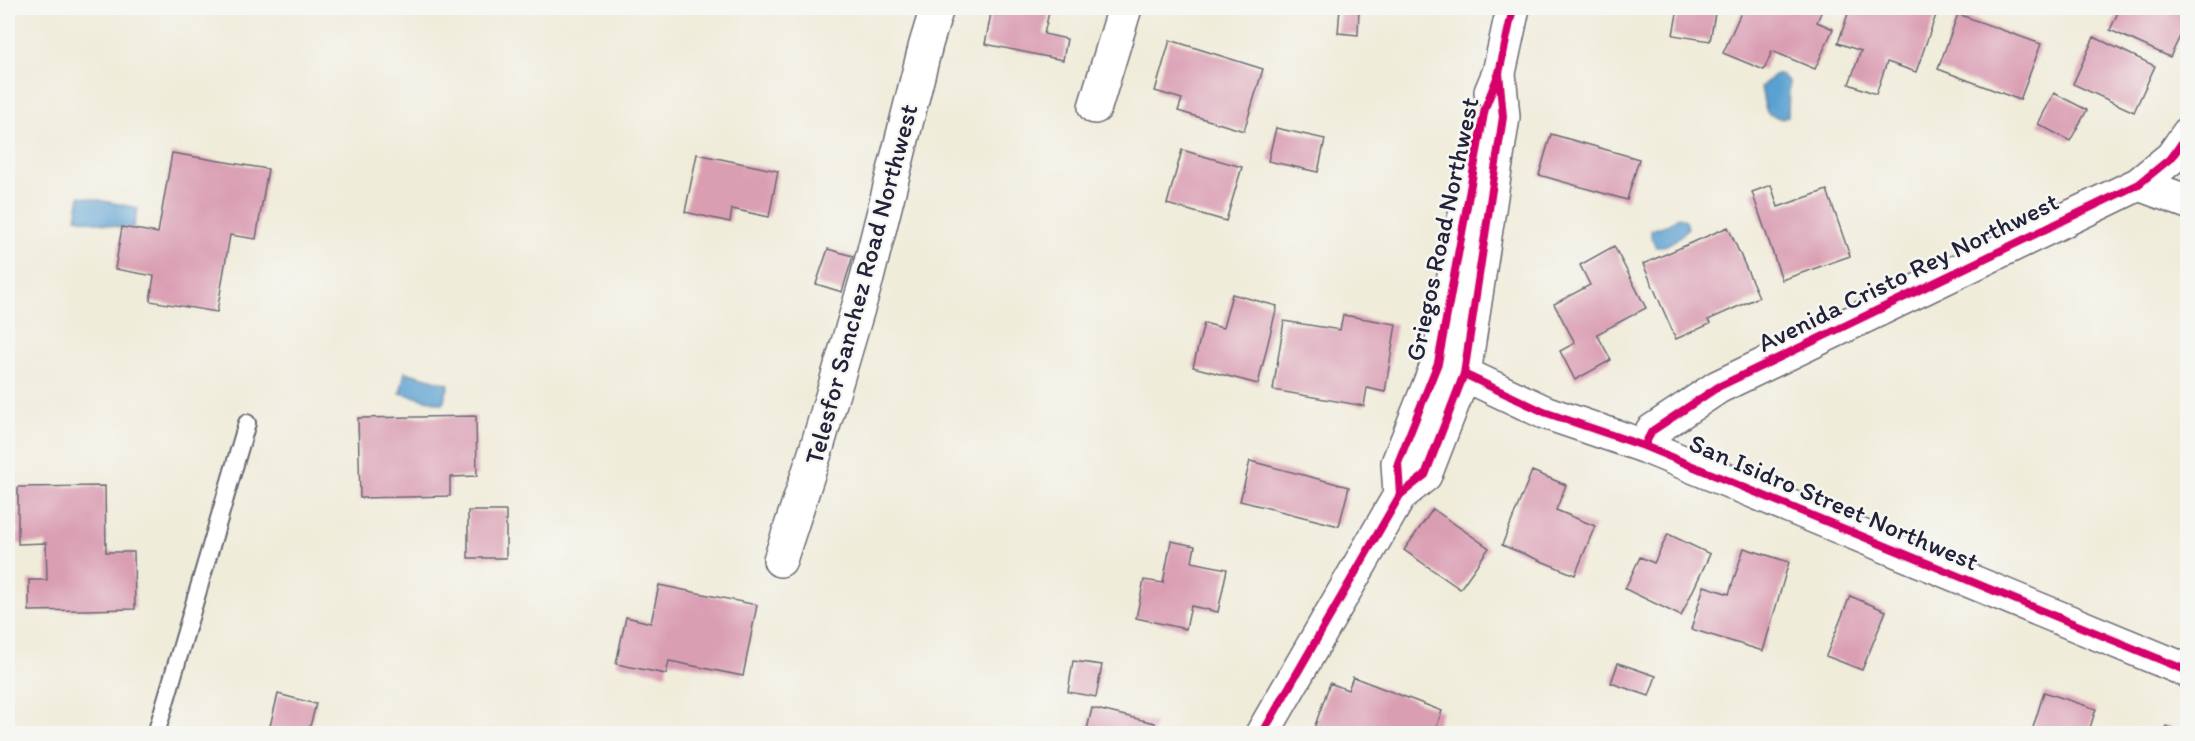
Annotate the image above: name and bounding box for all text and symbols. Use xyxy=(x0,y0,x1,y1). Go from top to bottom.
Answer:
street label: Griegos Road Northwest xyxy=(1398,94,1486,364)
street label: Telesfor Sanchez Road Northwest xyxy=(797,100,925,468)
street label: Avenida Cristo Rey Northwest xyxy=(1752,185,2064,359)
street label: San Isidro Street Northwest xyxy=(1685,426,1984,578)

